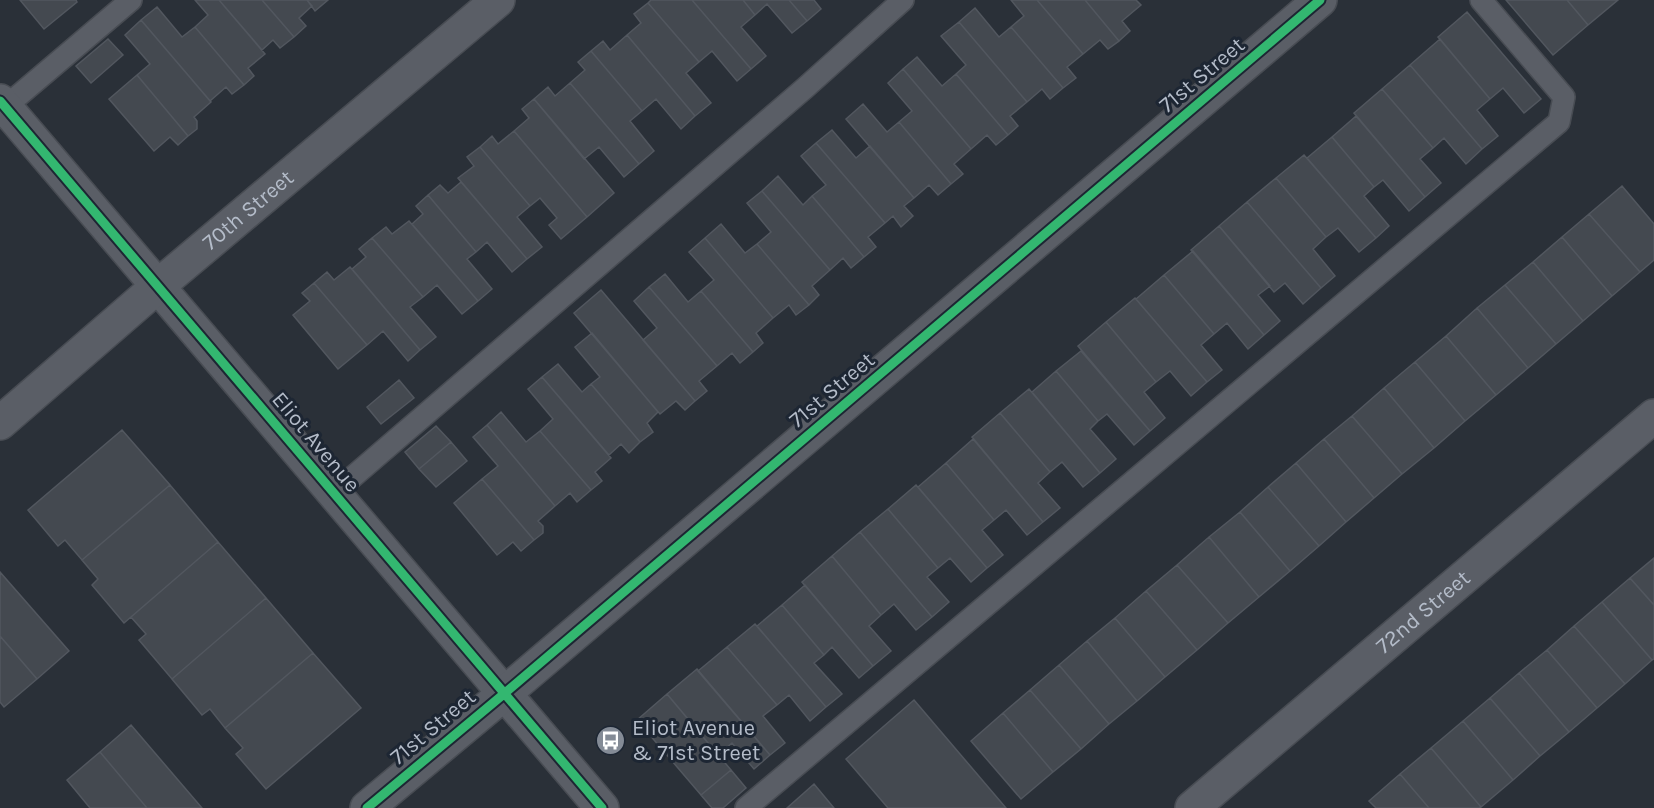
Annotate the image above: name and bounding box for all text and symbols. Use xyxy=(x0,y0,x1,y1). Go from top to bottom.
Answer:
street label: 71st Street xyxy=(1154,32,1250,118)
street label: 70th Street xyxy=(197,165,299,256)
street label: 71st Street xyxy=(784,347,880,433)
street label: Eliot Avenue xyxy=(267,387,365,497)
street label: 72nd Street xyxy=(1371,565,1475,659)
street label: 71st Street xyxy=(385,684,481,770)
place label: Eliot Avenue & 71st Street xyxy=(632,715,760,766)
bus stop icon: Eliot Avenue & 71st Street xyxy=(595,725,627,757)

